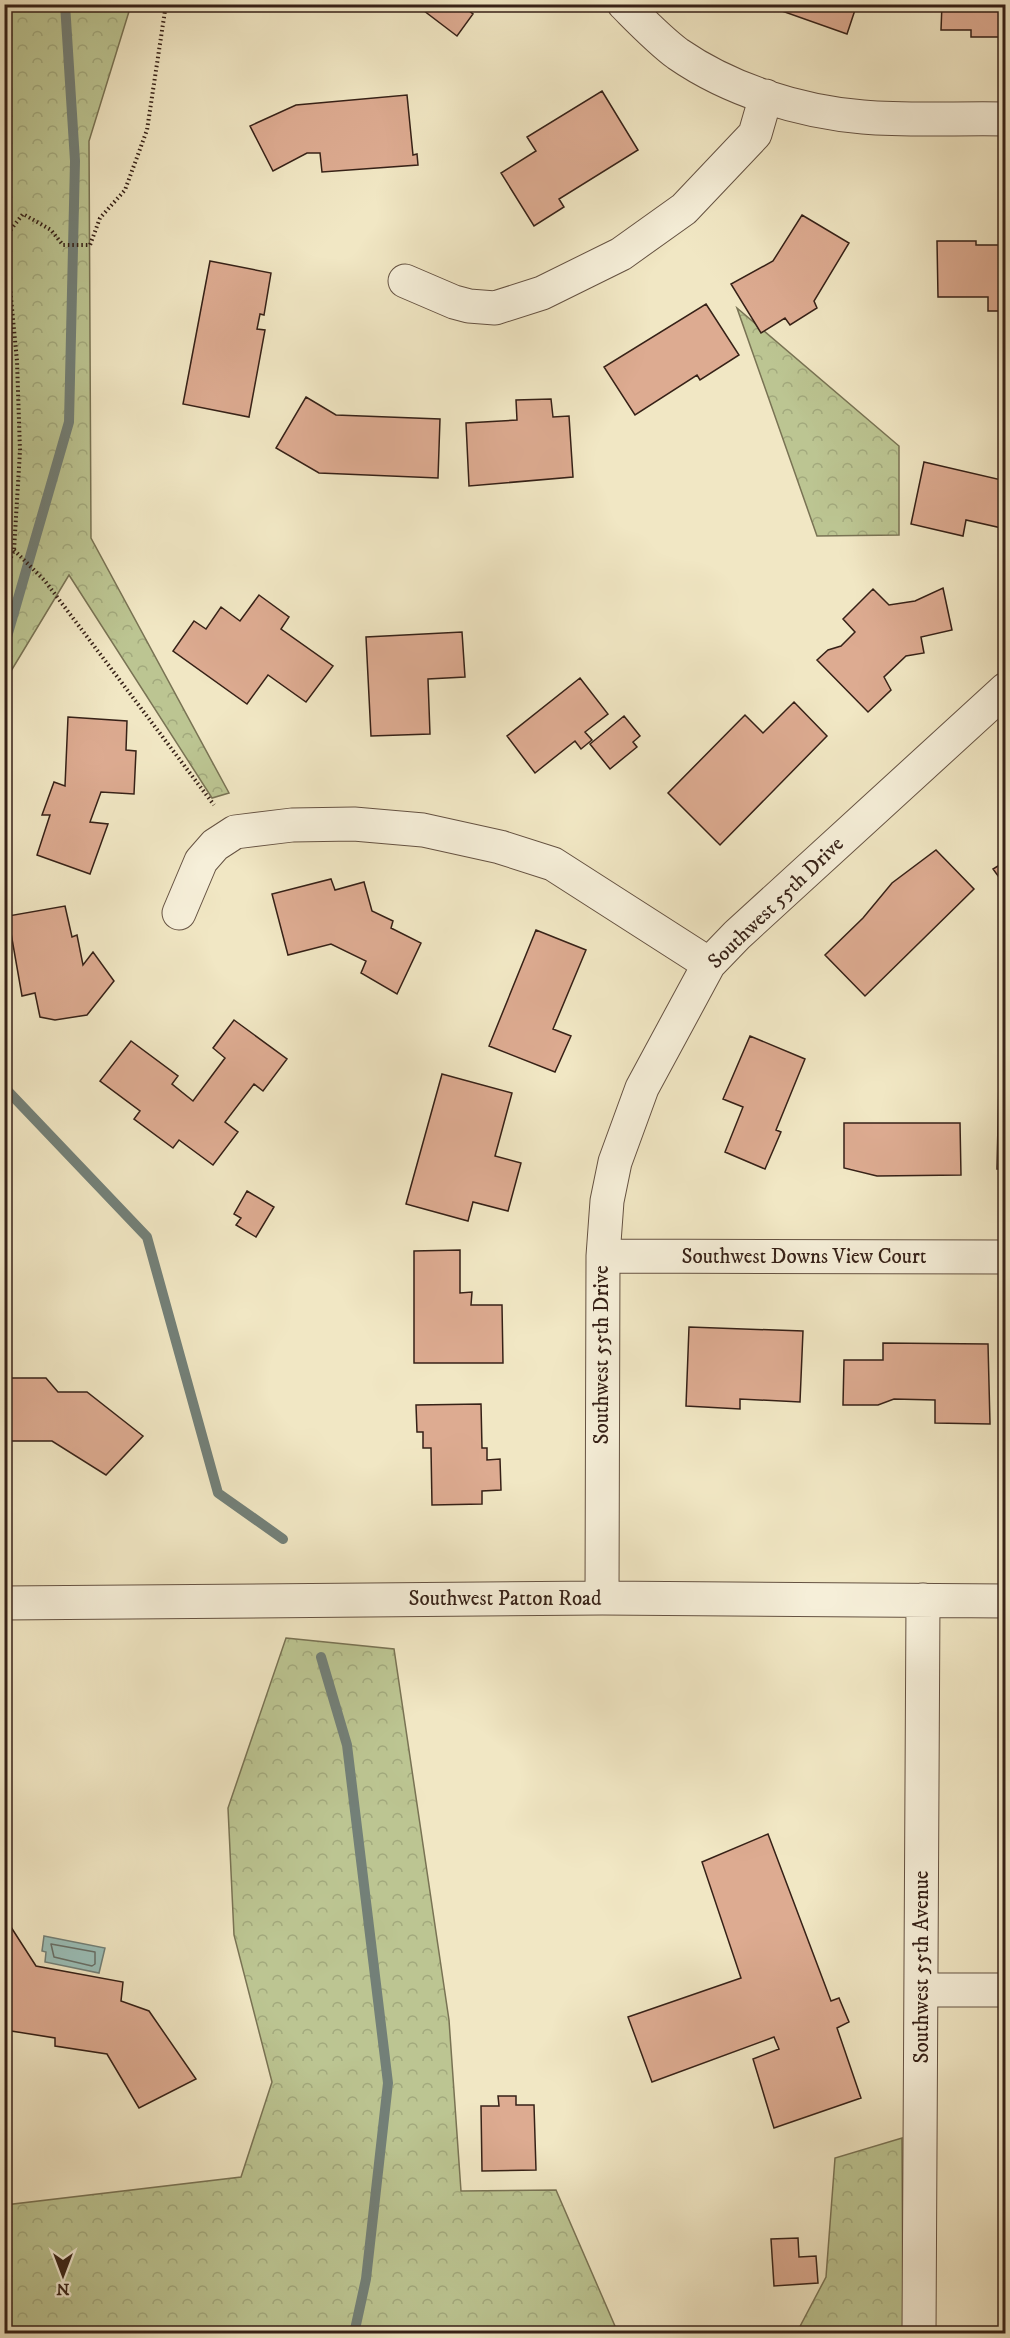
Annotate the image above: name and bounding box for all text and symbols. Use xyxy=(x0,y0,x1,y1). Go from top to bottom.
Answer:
street label: Southwest 55th Drive xyxy=(703,831,850,975)
street label: Southwest Downs View Court xyxy=(681,1244,927,1270)
street label: Southwest 55th Drive xyxy=(589,1265,615,1445)
street label: Southwest Patton Road xyxy=(408,1586,602,1612)
street label: Southwest 55th Avenue xyxy=(909,1870,935,2063)
north arrow xyxy=(33,2245,93,2305)
text: N xyxy=(56,2279,70,2299)

